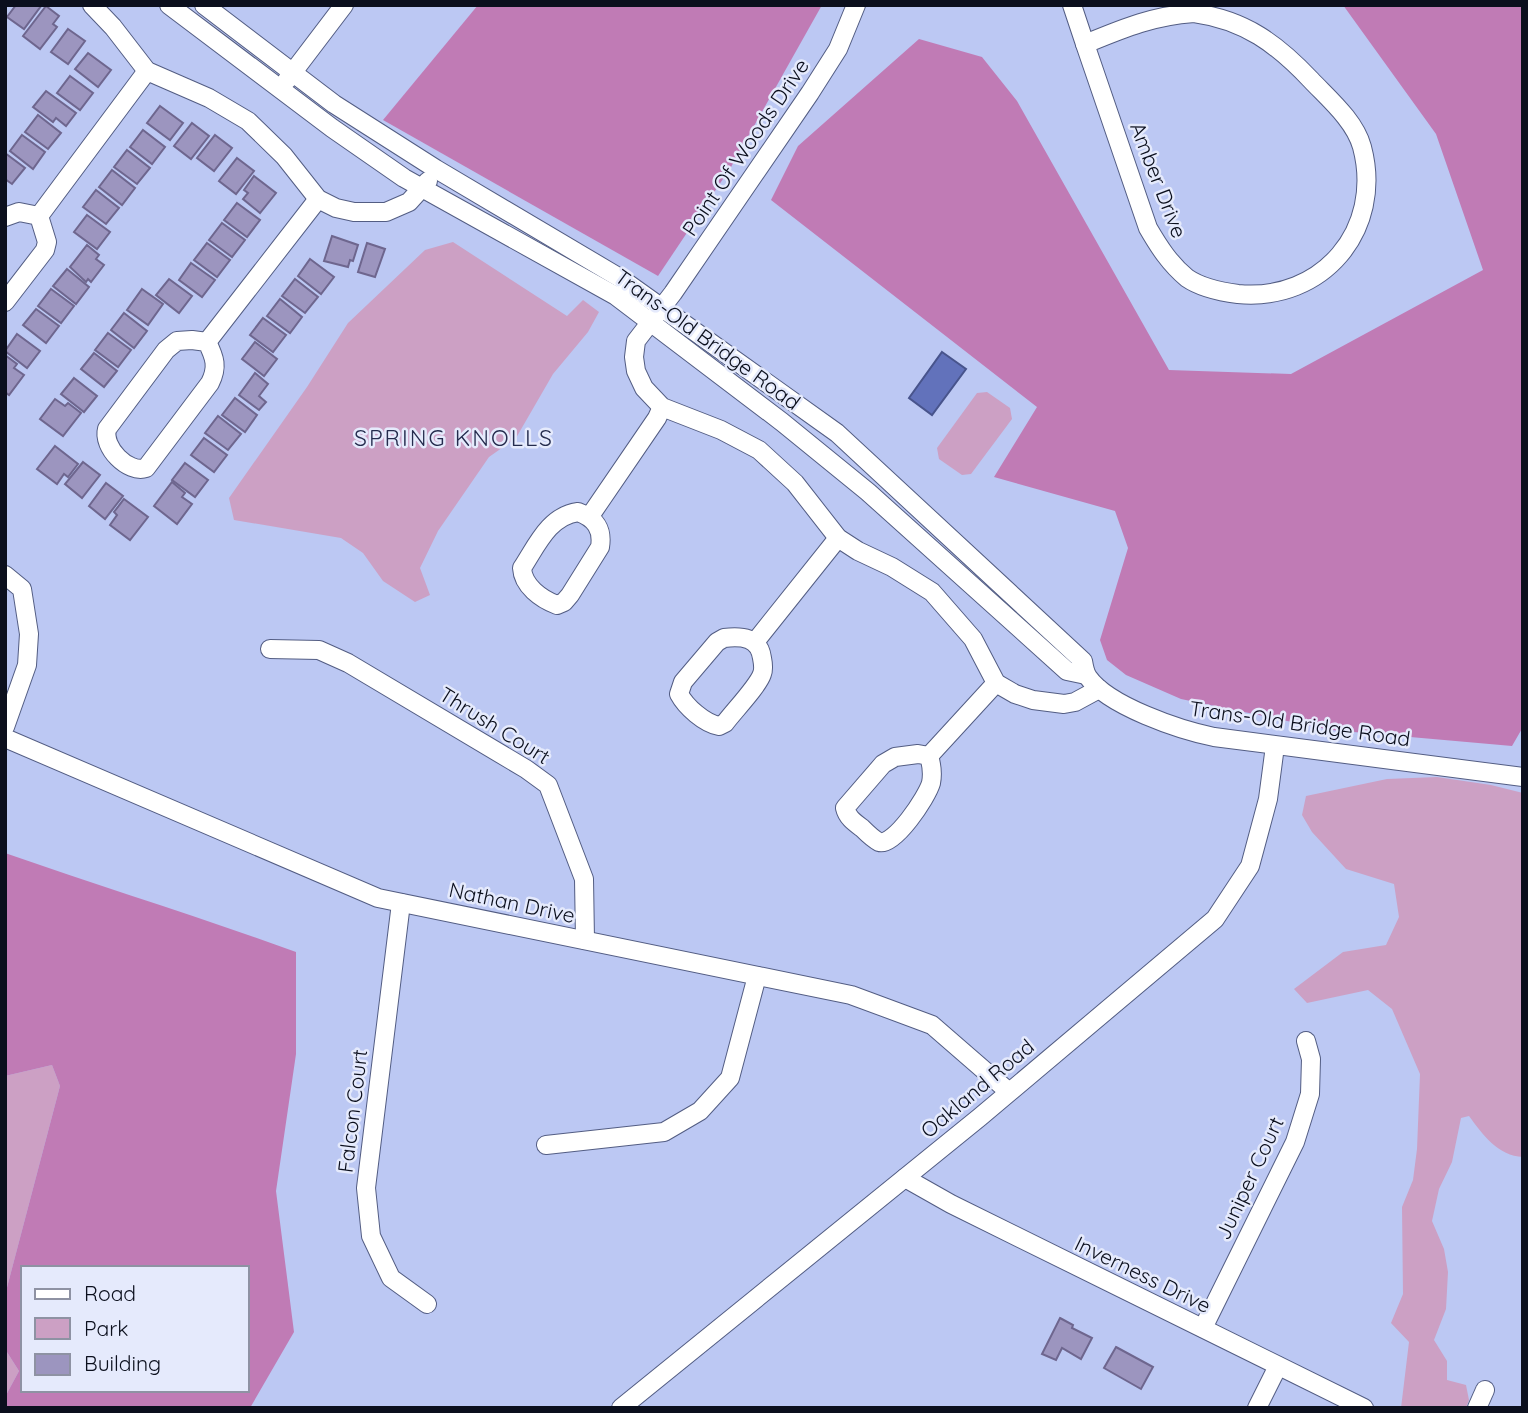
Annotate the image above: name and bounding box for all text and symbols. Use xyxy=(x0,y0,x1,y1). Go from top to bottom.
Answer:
street label: Point Of Woods Drive xyxy=(676,53,814,241)
street label: Amber Drive xyxy=(1125,119,1193,241)
street label: Trans-Old Bridge Road xyxy=(610,263,806,415)
district label: SPRING KNOLLS xyxy=(354,423,554,452)
street label: Thrush Court xyxy=(435,681,555,769)
street label: Trans-Old Bridge Road xyxy=(1188,695,1412,751)
street label: Nathan Drive xyxy=(447,876,577,928)
street label: Oakland Road xyxy=(915,1033,1039,1143)
street label: Falcon Court xyxy=(332,1048,372,1174)
street label: Juniper Court xyxy=(1209,1112,1289,1244)
street label: Inverness Drive xyxy=(1071,1230,1215,1318)
legend xyxy=(21,1266,248,1392)
text: Road xyxy=(84,1280,136,1306)
text: Park xyxy=(84,1315,128,1341)
text: Building xyxy=(84,1350,161,1376)

